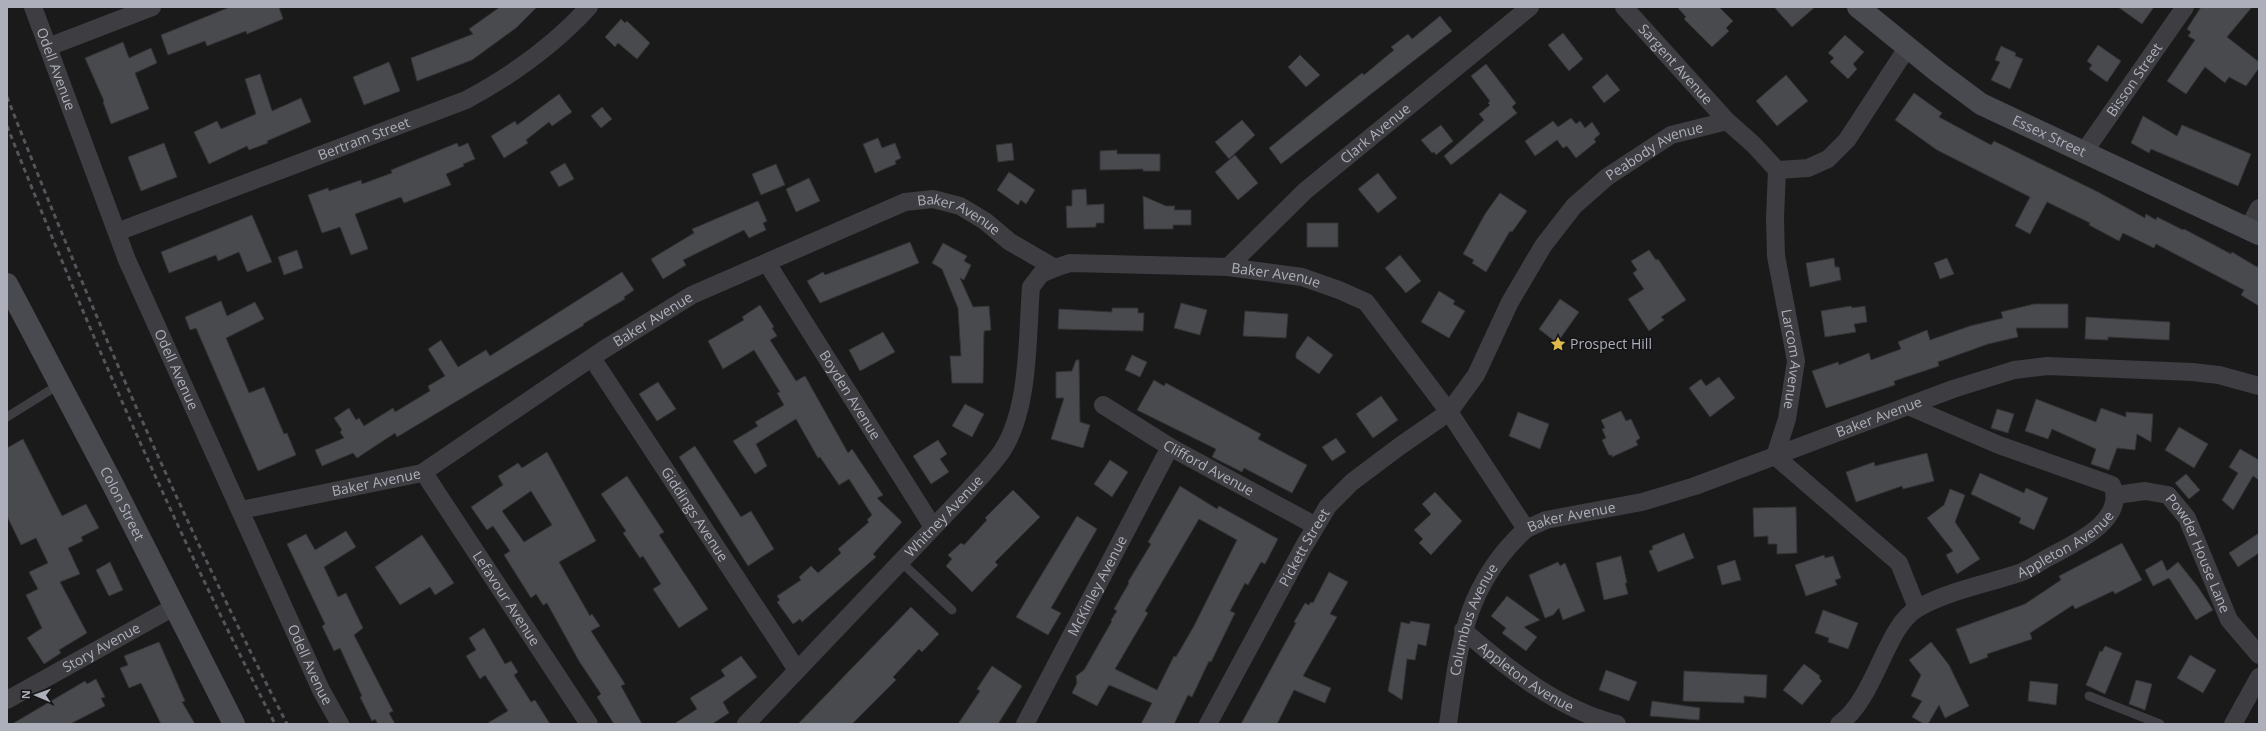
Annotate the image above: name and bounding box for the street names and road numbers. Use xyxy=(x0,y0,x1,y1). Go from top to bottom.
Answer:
street label: Sargent Avenue xyxy=(1635,19,1718,108)
street label: Odell Avenue xyxy=(32,25,81,113)
street label: Bisson Street xyxy=(2102,39,2166,120)
street label: Clark Avenue xyxy=(1336,99,1414,168)
street label: Essex Street xyxy=(2010,110,2089,161)
street label: Bertram Street xyxy=(315,112,412,164)
street label: Peabody Avenue xyxy=(1602,117,1705,184)
street label: Baker Avenue xyxy=(916,189,1005,239)
street label: Baker Avenue xyxy=(1230,258,1323,292)
street label: Baker Avenue xyxy=(609,287,696,351)
street label: Larcom Avenue xyxy=(1777,307,1806,411)
street label: Odell Avenue xyxy=(150,326,203,413)
street label: Boyden Avenue xyxy=(815,347,886,443)
street label: Baker Avenue xyxy=(1833,392,1924,441)
street label: Clifford Avenue xyxy=(1160,435,1258,500)
street label: Colon Street xyxy=(96,463,150,544)
street label: Giddings Avenue xyxy=(657,463,733,565)
street label: Baker Avenue xyxy=(330,464,422,500)
street label: Whitney Avenue xyxy=(900,471,987,561)
street label: Powder House Lane xyxy=(2162,489,2235,616)
street label: Baker Avenue xyxy=(1524,497,1617,536)
street label: Pickett Street xyxy=(1274,505,1333,590)
street label: Appleton Avenue xyxy=(2014,507,2118,582)
street label: McKinley Avenue xyxy=(1063,532,1131,639)
street label: Lefavour Avenue xyxy=(469,547,545,649)
street label: Columbus Avenue xyxy=(1445,559,1502,677)
street label: Story Avenue xyxy=(59,618,144,676)
street label: Odell Avenue xyxy=(284,621,337,708)
street label: Appleton Avenue xyxy=(1475,637,1577,716)

